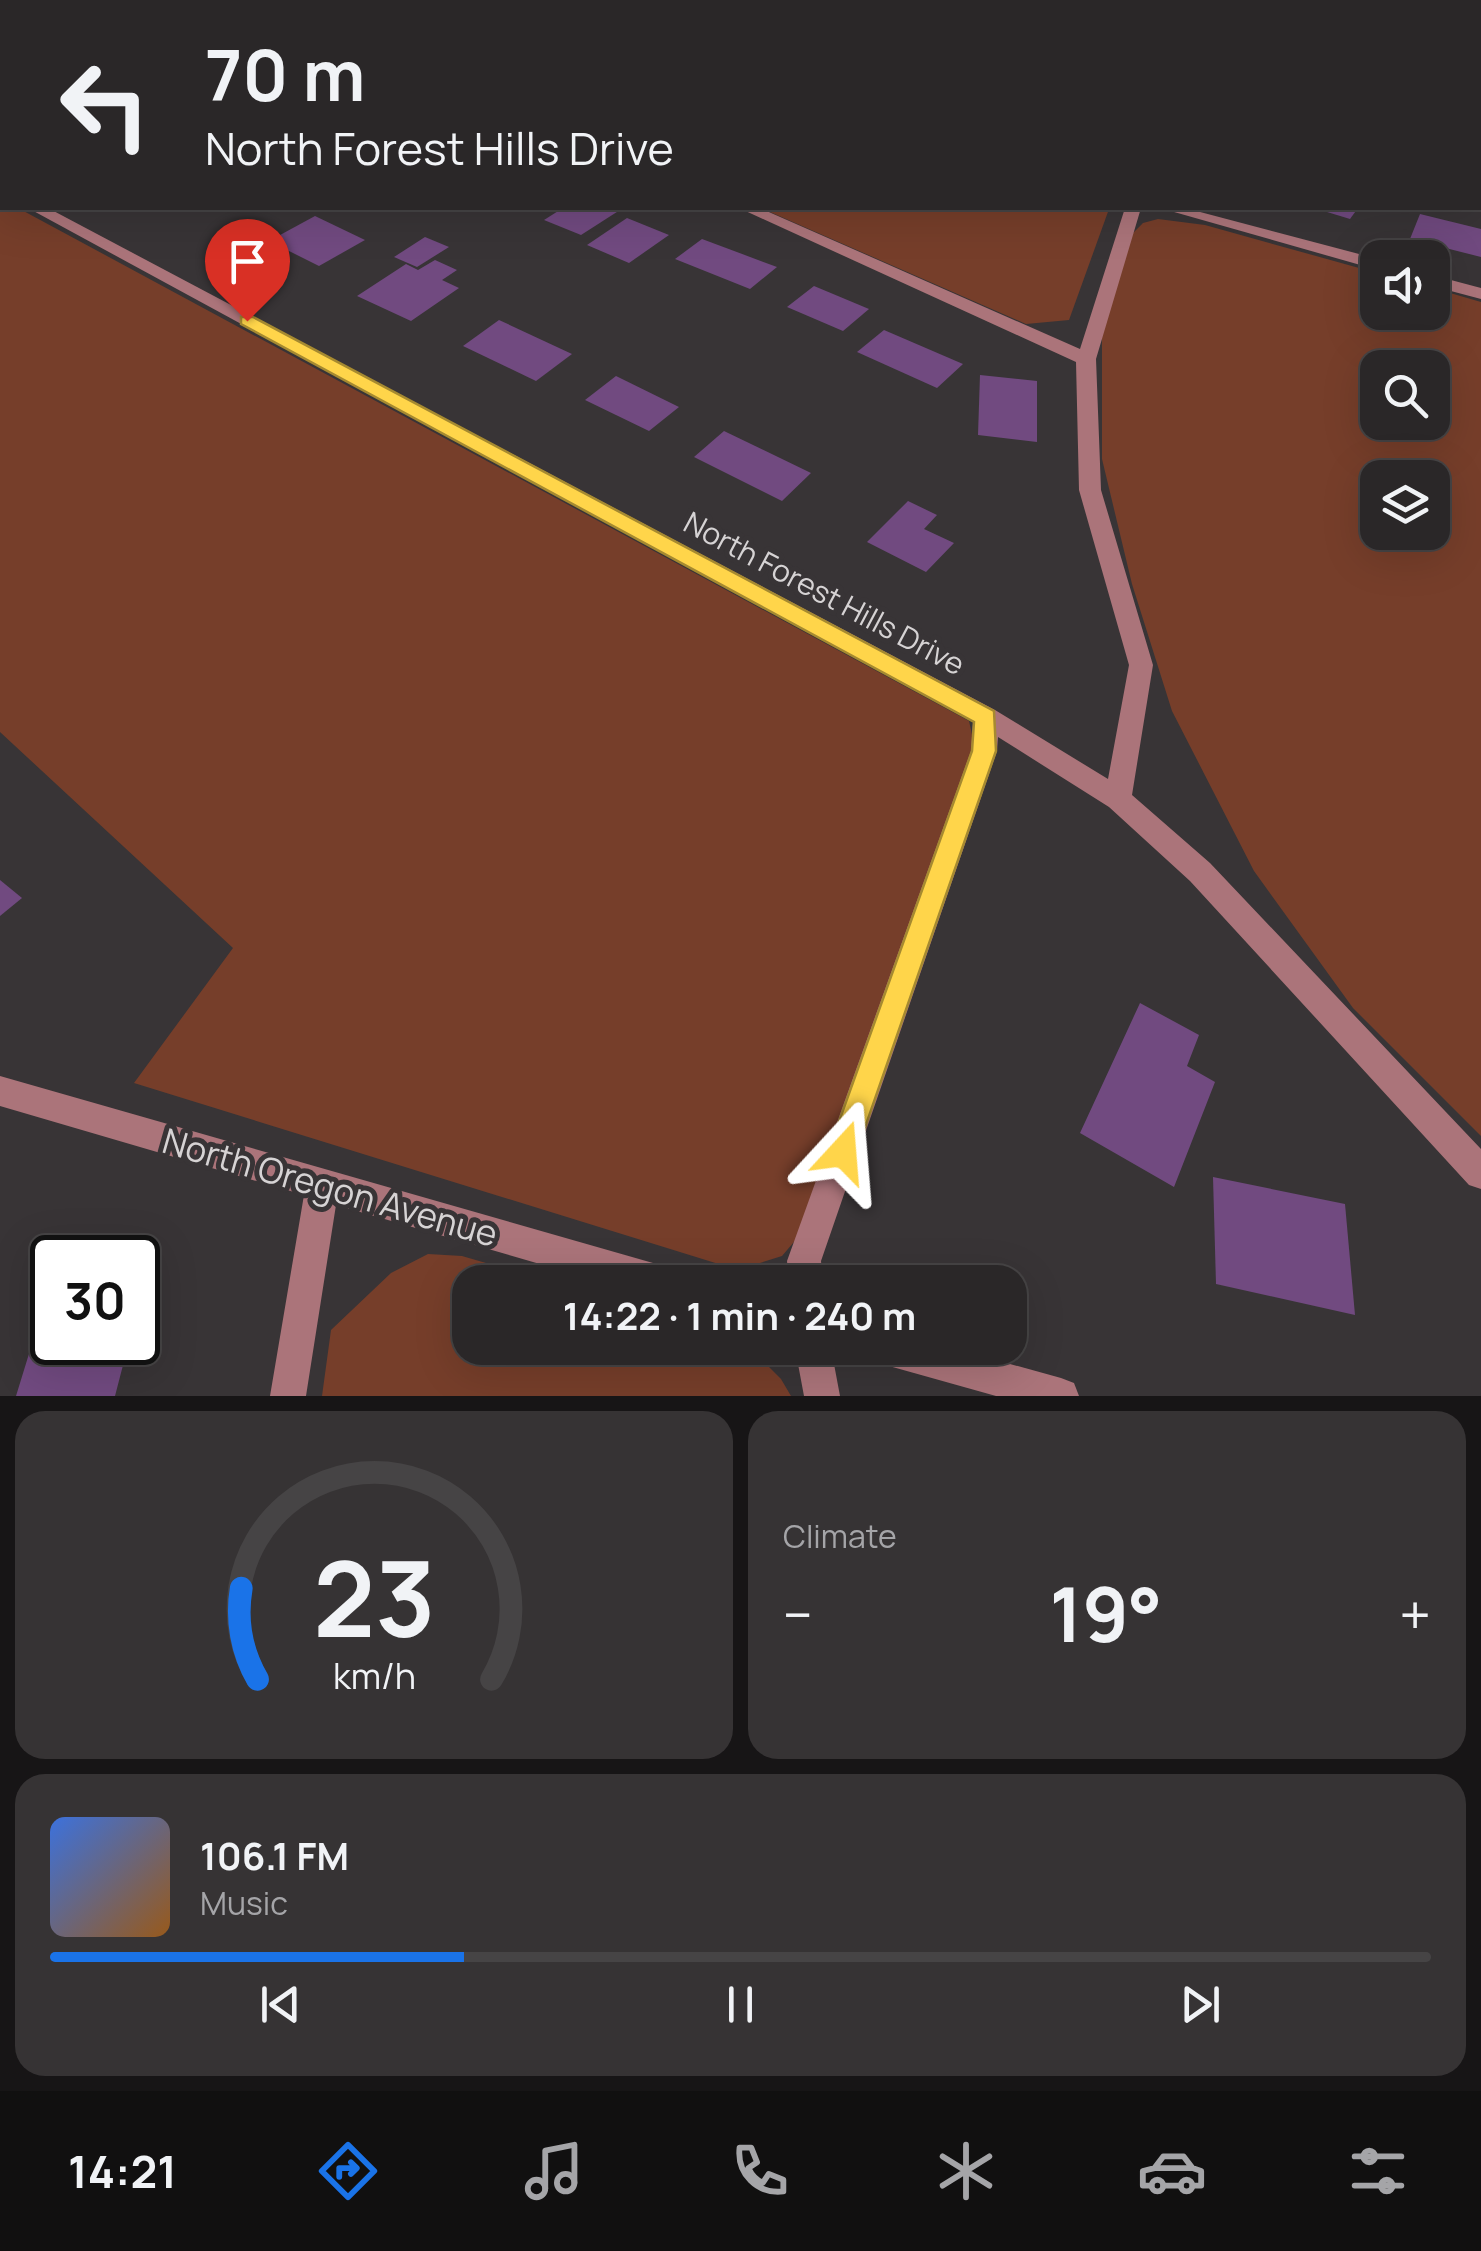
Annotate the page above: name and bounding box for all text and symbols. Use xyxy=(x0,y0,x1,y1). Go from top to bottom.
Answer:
text: 70 m xyxy=(205,26,365,122)
icon: left xyxy=(40,40,170,170)
text: North Forest Hills Drive xyxy=(205,117,674,179)
pin xyxy=(205,219,290,322)
icon: arrive xyxy=(220,234,275,289)
map controls xyxy=(1360,240,1450,550)
button: sound xyxy=(1360,240,1450,330)
button: search xyxy=(1360,350,1450,440)
button: layers xyxy=(1360,460,1450,550)
street label: North Forest Hills Drive xyxy=(677,501,972,684)
position arrow xyxy=(791,1100,895,1204)
street label: North Oregon Avenue xyxy=(157,1116,503,1258)
speed limit sign: 30 xyxy=(30,1235,160,1365)
text: 14:22 · 1 min · 240 m xyxy=(563,1289,916,1341)
text: Climate xyxy=(783,1514,897,1558)
text: 23 xyxy=(313,1526,435,1668)
text: 19° xyxy=(1049,1562,1163,1665)
text: − xyxy=(783,1576,813,1652)
text: + xyxy=(1399,1576,1431,1652)
text: km/h xyxy=(332,1651,416,1700)
text: 106.1 FM xyxy=(200,1829,349,1881)
text: Music xyxy=(200,1881,288,1925)
icon: previous xyxy=(253,1977,308,2032)
icon: pause xyxy=(713,1977,768,2032)
icon: next xyxy=(1173,1977,1228,2032)
icon: directions xyxy=(313,2136,383,2206)
icon: music xyxy=(519,2136,589,2206)
icon: phone xyxy=(725,2136,795,2206)
icon: climate xyxy=(931,2136,1001,2206)
icon: car xyxy=(1137,2136,1207,2206)
icon: filters xyxy=(1343,2136,1413,2206)
text: 14:21 xyxy=(68,2140,177,2202)

